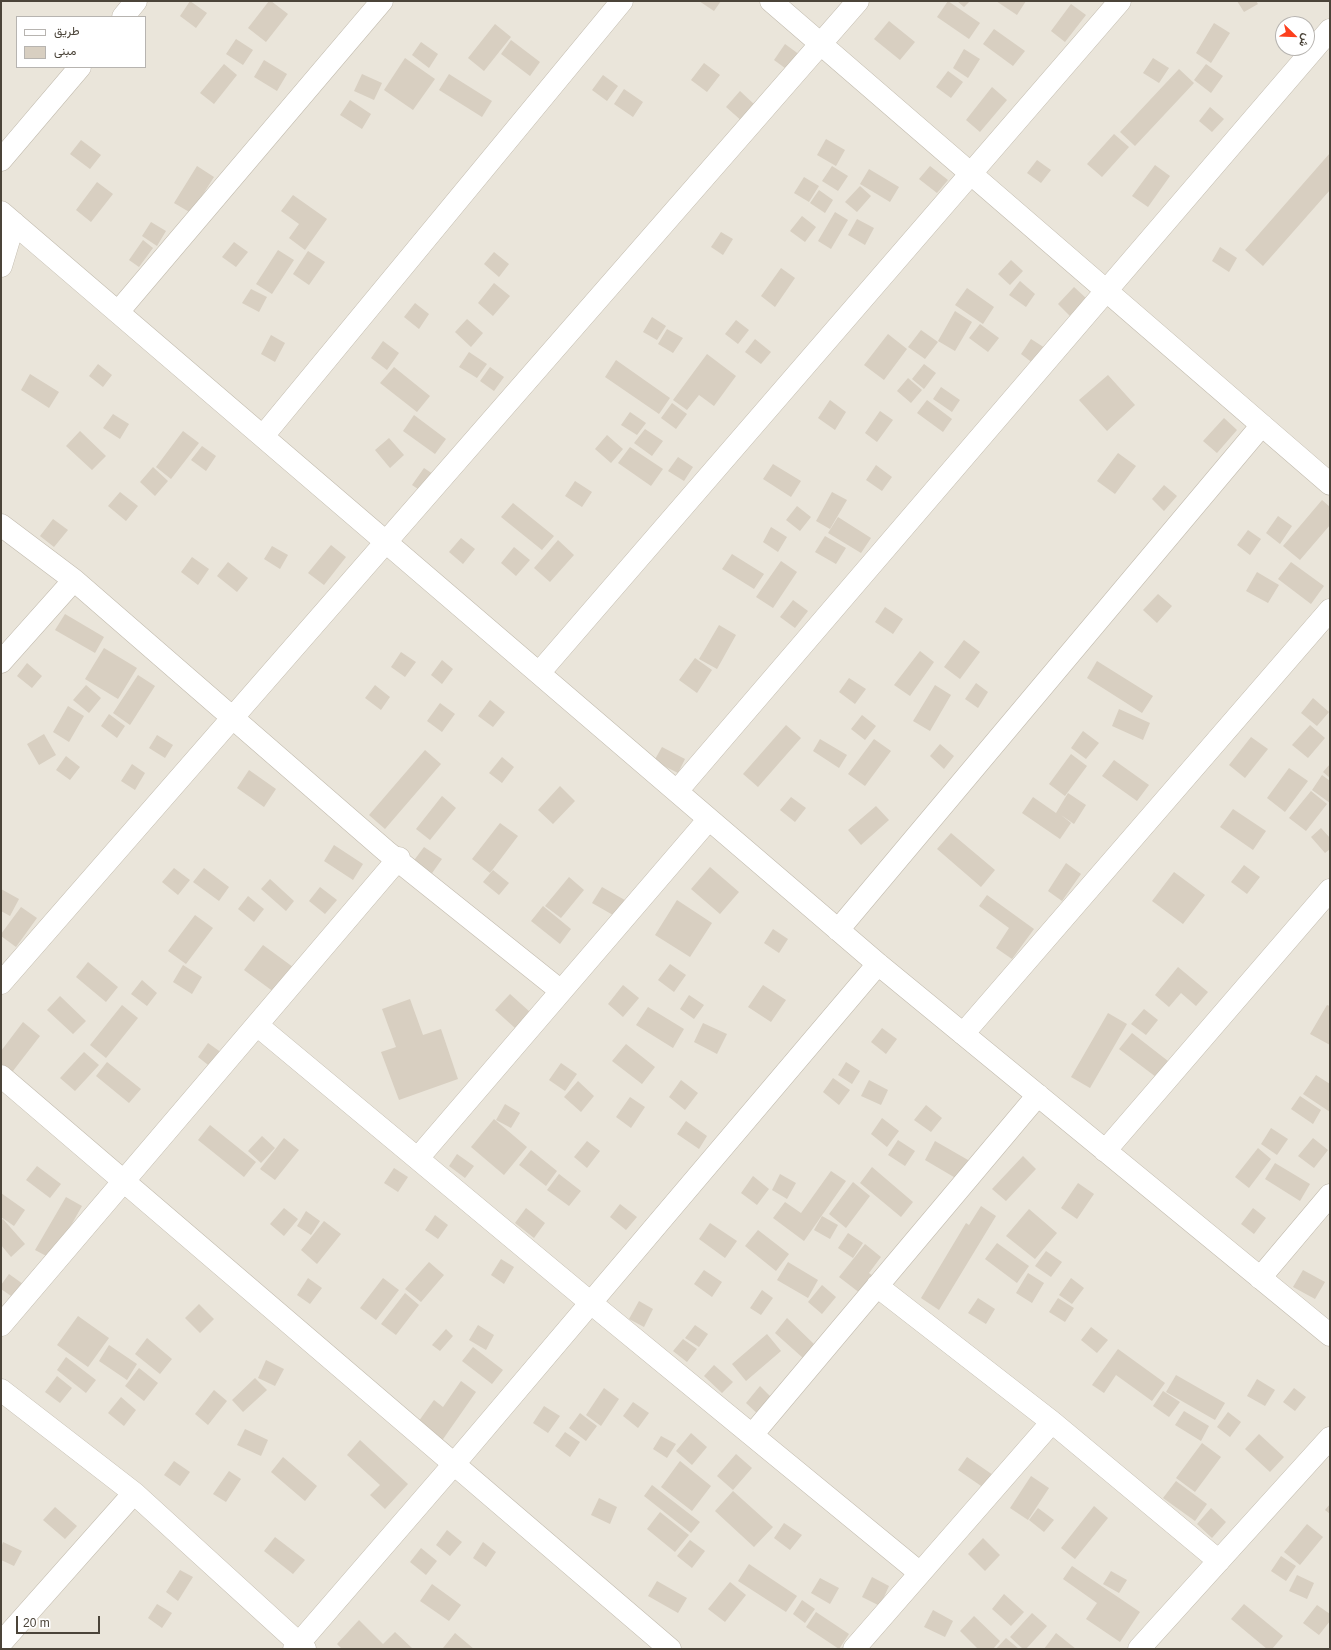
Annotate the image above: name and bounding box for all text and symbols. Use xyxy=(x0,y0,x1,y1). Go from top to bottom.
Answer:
legend xyxy=(16,16,146,68)
north arrow xyxy=(1275,16,1315,56)
text: طريق xyxy=(54,24,79,38)
text: ش xyxy=(1297,32,1313,49)
text: مبنى xyxy=(54,44,76,58)
scale bar xyxy=(18,1608,102,1634)
text: 20 m xyxy=(23,1616,50,1630)

